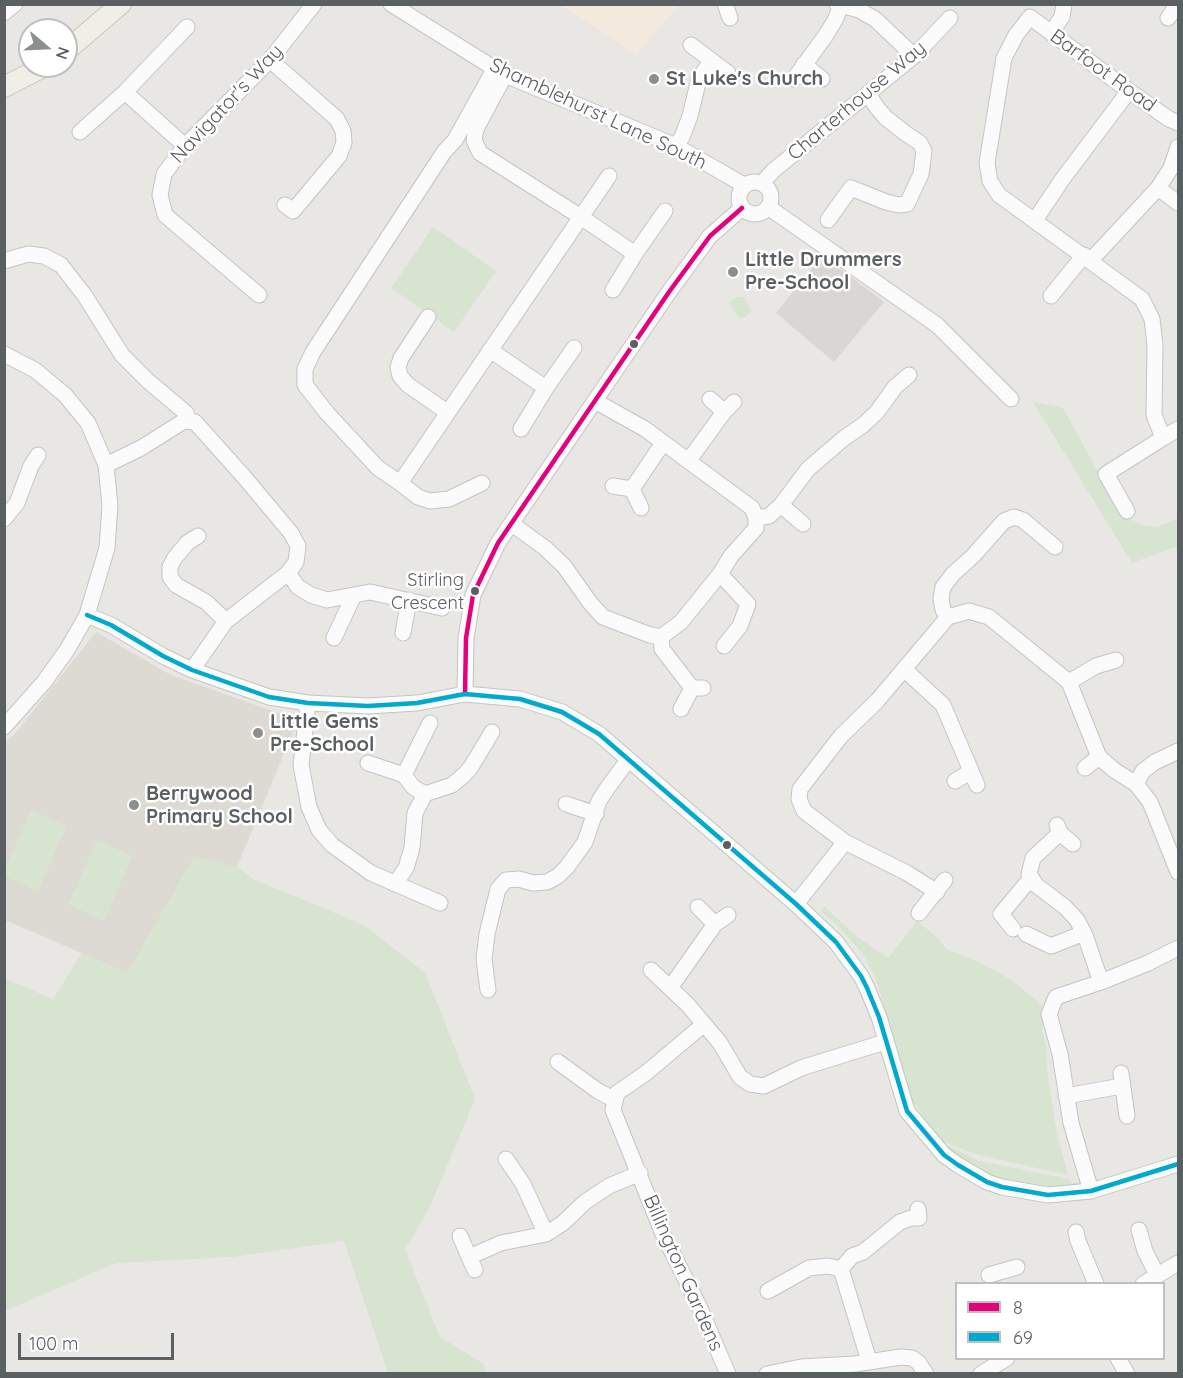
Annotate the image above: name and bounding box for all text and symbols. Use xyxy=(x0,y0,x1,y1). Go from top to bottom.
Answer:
north arrow xyxy=(18,18,78,78)
street label: Barfoot Road xyxy=(1045,24,1161,118)
street label: Charterhouse Way xyxy=(783,36,931,166)
street label: Navigator's Way xyxy=(166,40,288,168)
text: N xyxy=(52,44,75,62)
street label: Shamblehurst Lane South xyxy=(486,53,710,175)
place label: St Luke's Church xyxy=(666,67,823,91)
marker: St Luke's Church xyxy=(647,72,661,86)
place label: Little Drummers Pre-School xyxy=(745,248,902,295)
marker: Little Drummers Pre-School xyxy=(726,265,740,279)
unlabelled marker xyxy=(628,338,640,350)
place label: Stirling Crescent xyxy=(391,570,464,612)
marker: Stirling Crescent xyxy=(469,585,481,597)
place label: Little Gems Pre-School xyxy=(270,710,379,757)
marker: Little Gems Pre-School xyxy=(251,726,265,740)
place label: Berrywood Primary School xyxy=(146,782,293,829)
marker: Berrywood Primary School xyxy=(127,798,141,812)
unlabelled marker xyxy=(721,839,733,851)
street label: Billington Gardens xyxy=(638,1191,728,1355)
legend xyxy=(955,1282,1165,1360)
text: 8 xyxy=(1013,1296,1023,1319)
scale bar xyxy=(21,1321,177,1359)
text: 69 xyxy=(1013,1326,1033,1349)
text: 100 m xyxy=(29,1332,78,1355)

